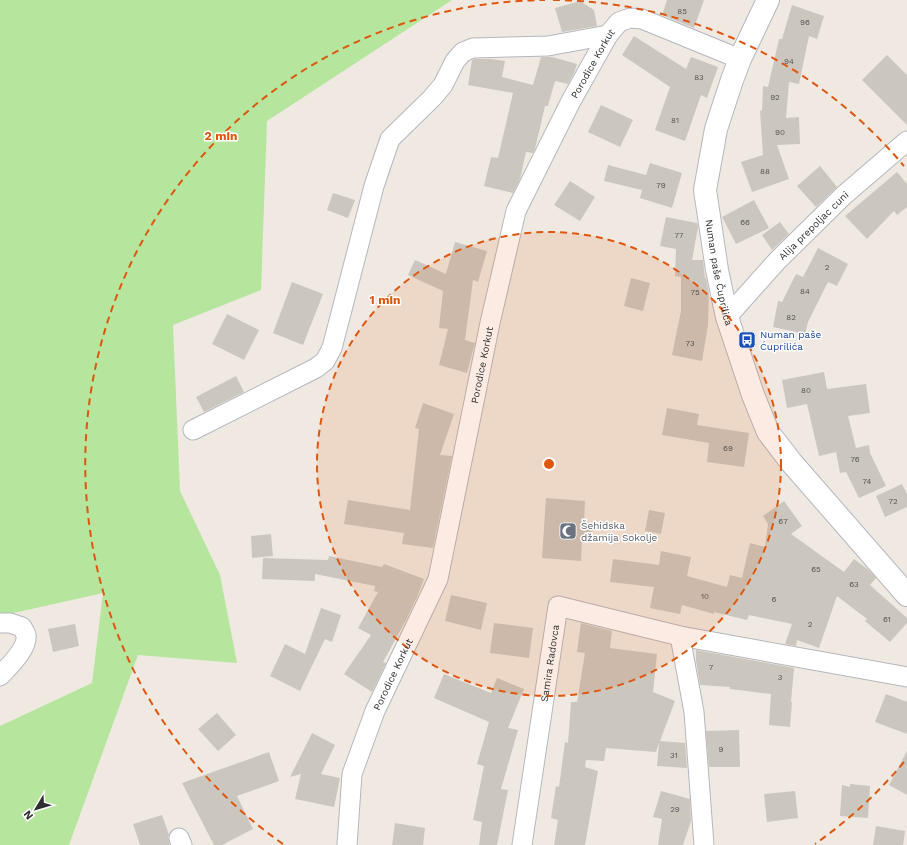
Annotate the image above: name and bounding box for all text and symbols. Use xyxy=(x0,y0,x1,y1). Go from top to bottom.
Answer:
house number: 85 xyxy=(677,7,687,16)
house number: 96 xyxy=(800,18,810,27)
street label: Porodice Korkut xyxy=(569,26,617,100)
house number: 94 xyxy=(784,57,794,66)
house number: 83 xyxy=(694,73,704,82)
house number: 92 xyxy=(770,93,780,102)
house number: 81 xyxy=(671,116,679,125)
house number: 90 xyxy=(775,128,785,137)
text: 2 min xyxy=(205,129,237,143)
house number: 88 xyxy=(760,167,770,176)
house number: 79 xyxy=(656,181,666,190)
street label: Alija prepoljac cuni xyxy=(777,189,851,262)
house number: 66 xyxy=(740,218,750,227)
street label: Numan paše Čuprilića xyxy=(703,219,735,327)
house number: 77 xyxy=(675,231,684,240)
house number: 2 xyxy=(825,263,830,272)
house number: 84 xyxy=(800,287,810,296)
house number: 75 xyxy=(690,288,700,297)
text: 1 min xyxy=(370,293,400,307)
house number: 82 xyxy=(786,313,796,322)
street label: Porodice Korkut xyxy=(469,325,495,404)
place label: Numan paše Ćuprilića xyxy=(760,329,821,352)
bus stop icon: Numan paše Ćuprilića xyxy=(737,330,757,350)
house number: 73 xyxy=(685,339,695,348)
house number: 80 xyxy=(801,386,811,395)
house number: 69 xyxy=(723,444,733,453)
house number: 76 xyxy=(850,455,860,464)
centre of rings xyxy=(542,457,556,471)
house number: 74 xyxy=(863,477,872,486)
house number: 72 xyxy=(888,497,898,506)
house number: 67 xyxy=(778,517,788,526)
place label: Šehidska džamija Sokolje xyxy=(581,520,658,543)
mosque icon: Šehidska džamija Sokolje xyxy=(558,521,578,541)
house number: 65 xyxy=(811,565,821,574)
house number: 63 xyxy=(849,580,859,589)
house number: 10 xyxy=(701,592,709,601)
house number: 6 xyxy=(772,595,777,604)
house number: 61 xyxy=(883,615,891,624)
house number: 2 xyxy=(808,620,813,629)
street label: Samira Radovca xyxy=(539,623,561,703)
street label: Porodice Korkut xyxy=(371,636,415,712)
house number: 7 xyxy=(709,663,714,672)
house number: 3 xyxy=(778,673,783,682)
house number: 9 xyxy=(719,745,724,754)
house number: 31 xyxy=(670,751,678,760)
north arrow xyxy=(16,789,56,829)
house number: 29 xyxy=(670,805,680,814)
text: N xyxy=(21,808,36,822)

